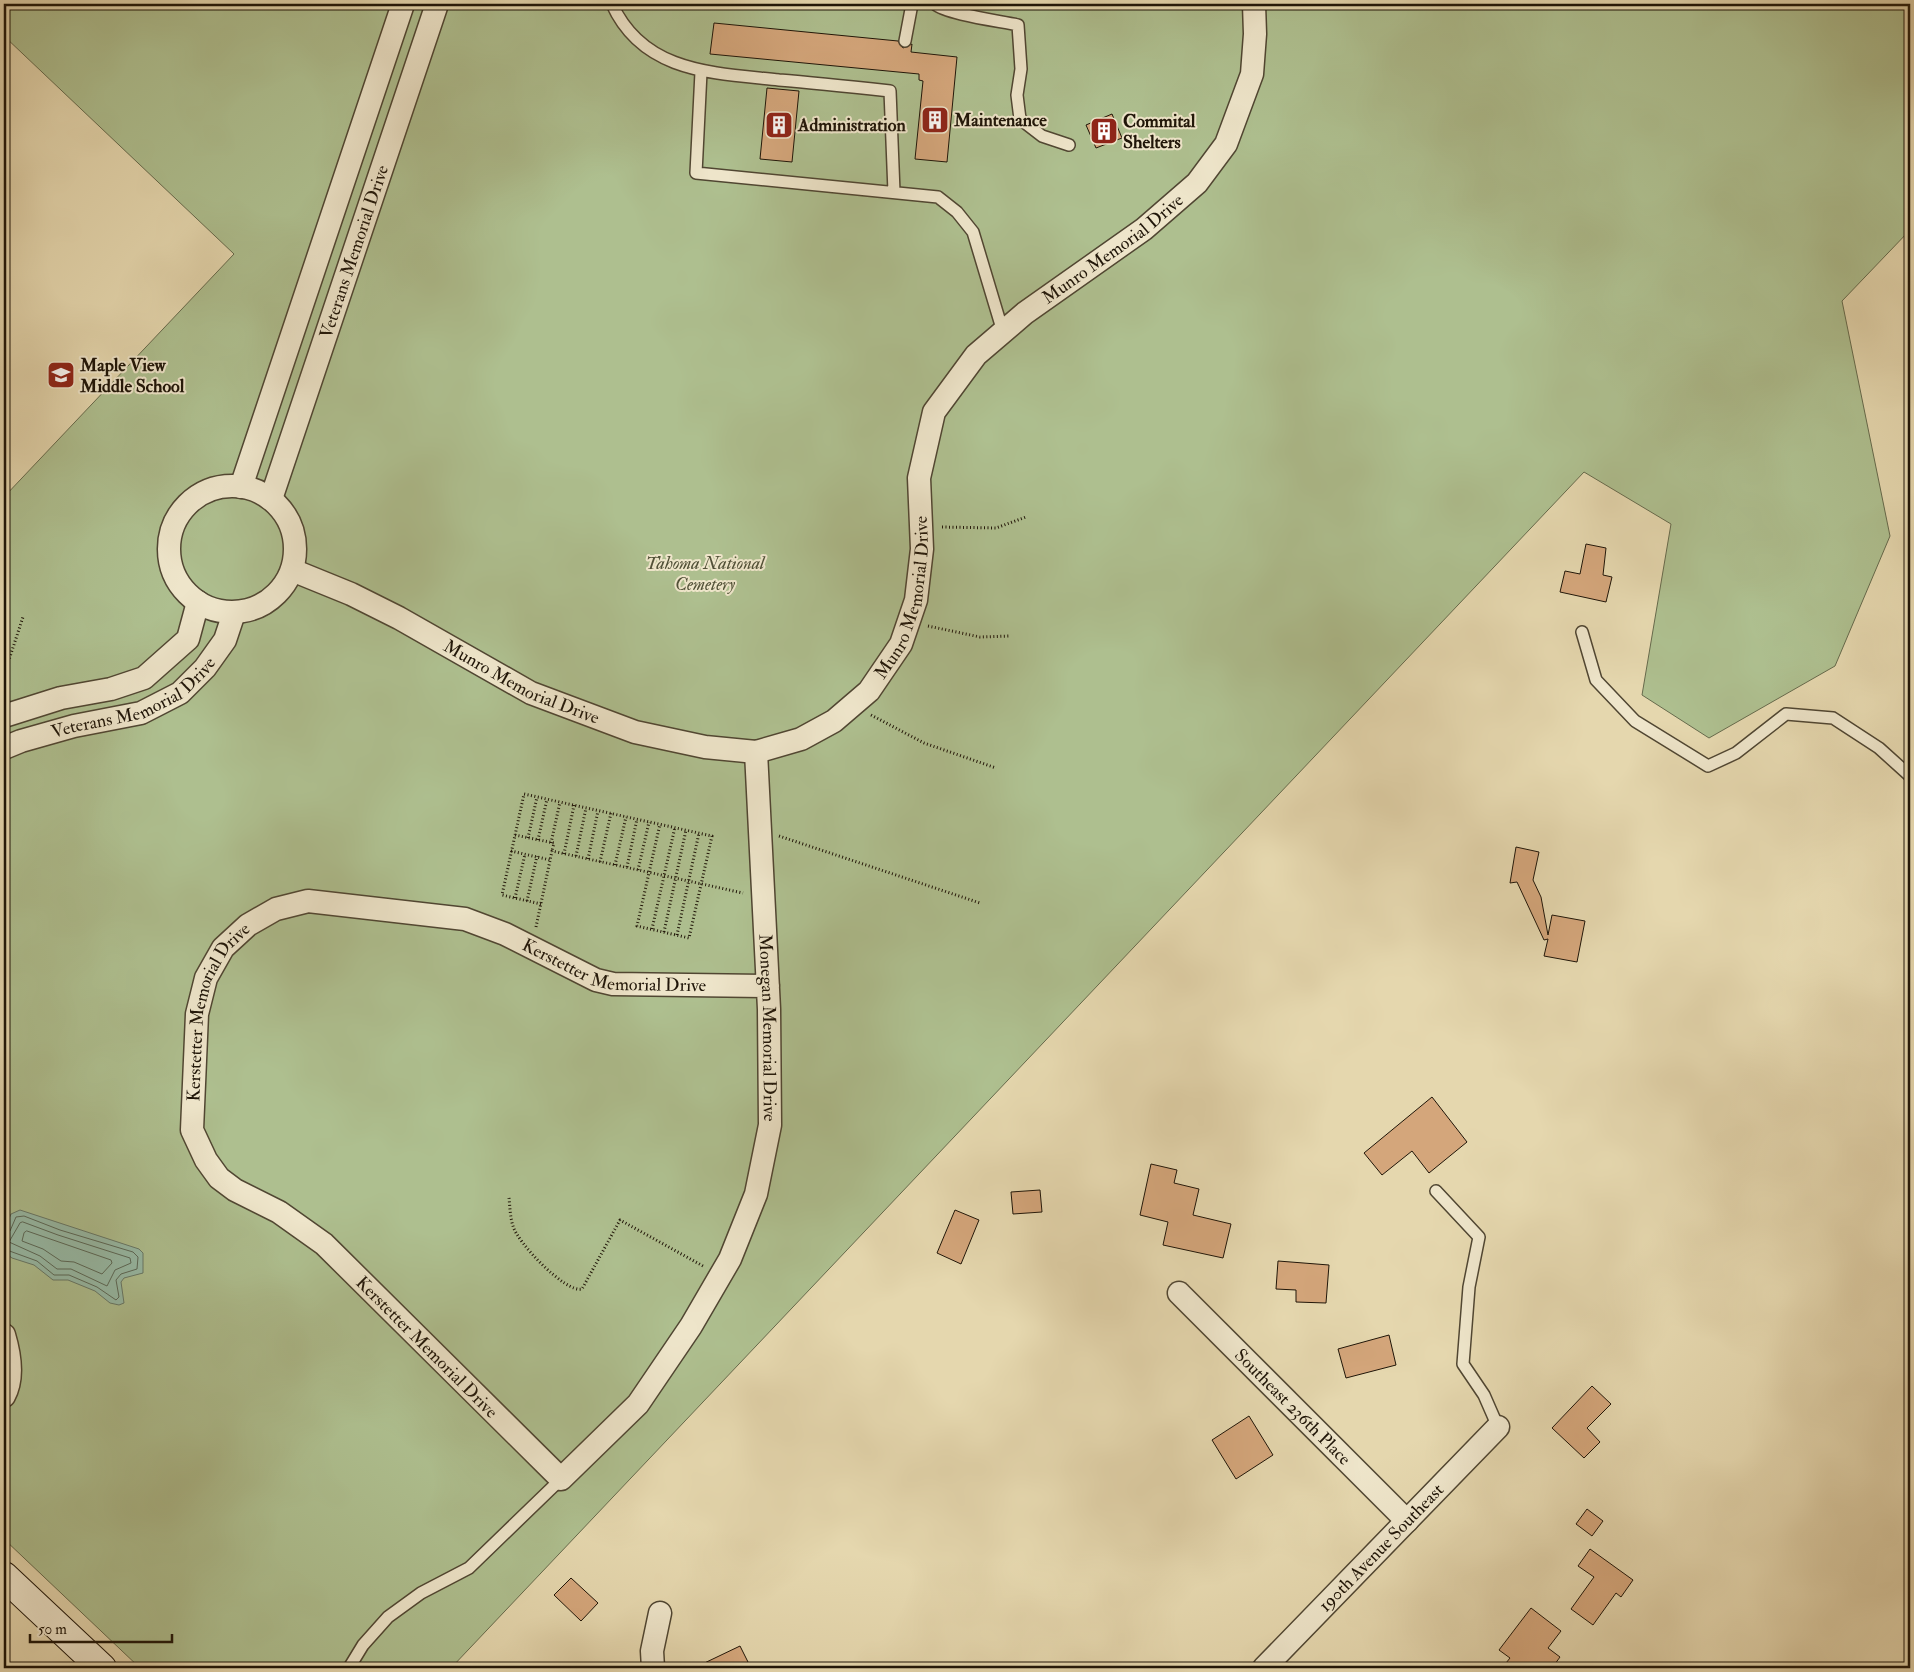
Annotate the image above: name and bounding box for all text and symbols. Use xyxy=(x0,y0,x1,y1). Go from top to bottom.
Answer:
building icon: Maintenance xyxy=(920,105,950,135)
place label: Maintenance xyxy=(953,109,1047,132)
building icon: Administration xyxy=(764,110,794,140)
place label: Commital Shelters xyxy=(1123,110,1196,154)
place label: Administration xyxy=(797,114,906,137)
building icon: Commital Shelters xyxy=(1089,116,1119,146)
street label: Veterans Memorial Drive xyxy=(315,162,394,341)
street label: Munro Memorial Drive xyxy=(1038,189,1189,309)
place label: Maple View Middle School xyxy=(79,354,185,398)
school or university icon: Maple View Middle School xyxy=(46,360,76,390)
street label: Munro Memorial Drive xyxy=(869,515,935,684)
park label: Tahoma National Cemetery xyxy=(646,552,766,596)
street label: Munro Memorial Drive xyxy=(439,635,603,730)
street label: Veterans Memorial Drive xyxy=(49,652,221,744)
street label: Kerstetter Memorial Drive xyxy=(182,918,255,1102)
street label: Monegan Memorial Drive xyxy=(753,933,781,1122)
street label: Kerstetter Memorial Drive xyxy=(518,934,707,997)
street label: Kerstetter Memorial Drive xyxy=(351,1272,503,1424)
street label: Southeast 236th Place xyxy=(1229,1344,1356,1471)
street label: 190th Avenue Southeast xyxy=(1314,1479,1449,1617)
scale bar xyxy=(30,1612,172,1644)
text: 50 m xyxy=(38,1620,67,1639)

